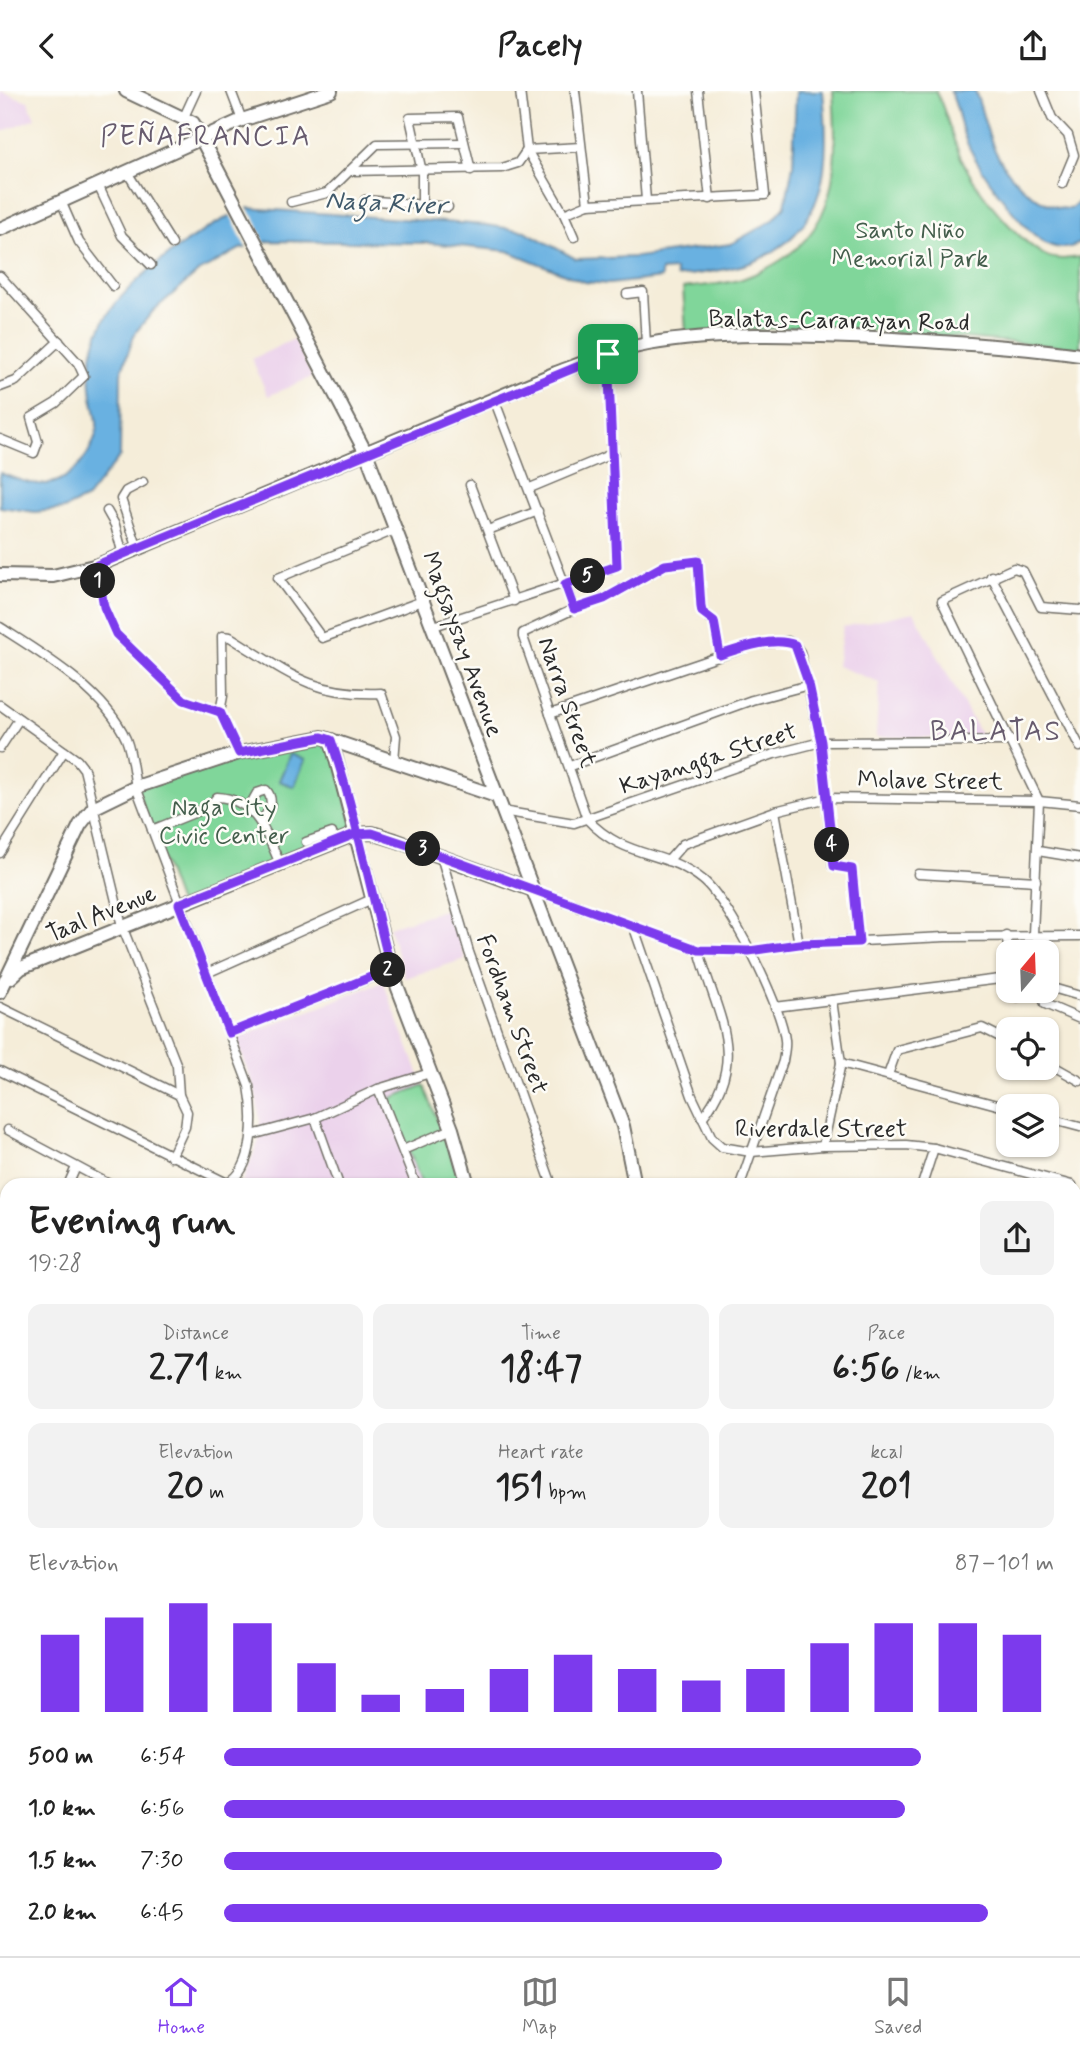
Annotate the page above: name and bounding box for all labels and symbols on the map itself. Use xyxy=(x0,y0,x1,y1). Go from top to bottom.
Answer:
district label: PEÑAFRANCIA xyxy=(100,119,312,156)
water label: Naga River xyxy=(324,184,451,227)
park label: Santo Niño Memorial Park xyxy=(832,216,988,275)
street label: Balatas-Cararayan Road xyxy=(708,304,970,339)
pin xyxy=(578,324,638,384)
street label: Magsaysay Avenue xyxy=(411,548,510,743)
pin: 5 xyxy=(570,559,606,594)
pin: 1 xyxy=(80,563,116,599)
street label: Narra Street xyxy=(530,633,603,772)
district label: BALATAS xyxy=(930,714,1062,751)
street label: Kayangga Street xyxy=(616,716,802,806)
street label: Molave Street xyxy=(857,765,1003,798)
park label: Naga City Civic Center xyxy=(159,793,289,852)
pin: 4 xyxy=(814,827,850,863)
pin: 3 xyxy=(406,831,440,867)
street label: Taal Avenue xyxy=(42,878,161,951)
street label: Fordham Street xyxy=(468,930,555,1099)
north arrow xyxy=(996,940,1059,1003)
pin: 2 xyxy=(370,953,406,987)
street label: Riverdale Street xyxy=(735,1114,907,1145)

